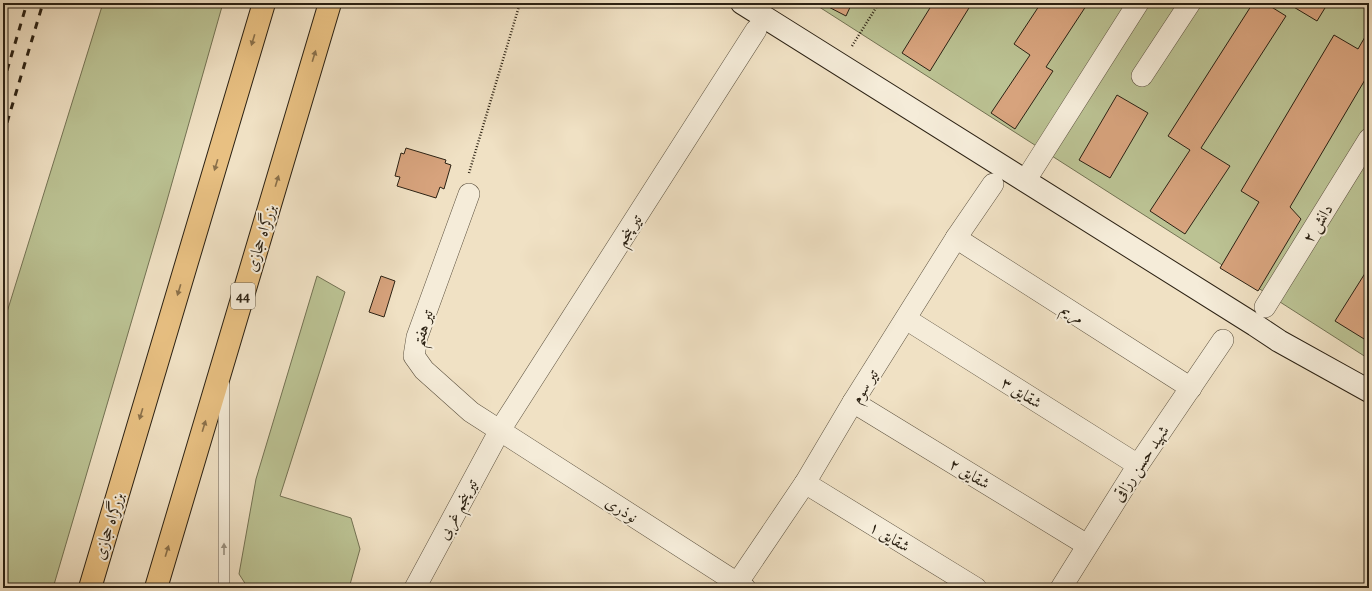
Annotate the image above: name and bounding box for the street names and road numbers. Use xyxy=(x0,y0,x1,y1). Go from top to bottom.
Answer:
street label: دانش ۲ xyxy=(1297,200,1338,247)
street label: بزرگراه حجازی xyxy=(240,202,282,274)
street label: تیر پنجم xyxy=(610,209,651,253)
road number: 44 xyxy=(231,283,255,309)
street label: مریم xyxy=(1055,298,1088,332)
street label: تیر هفتم xyxy=(407,306,444,351)
street label: تیر سوم xyxy=(846,364,887,410)
street label: شقایق ۳ xyxy=(997,372,1046,414)
street label: شهید حسن رزاقی xyxy=(1107,421,1174,506)
street label: شقایق ۲ xyxy=(945,453,994,495)
street label: تیر پنجم غربی xyxy=(433,474,487,546)
street label: بزرگراه حجازی xyxy=(88,490,130,562)
street label: نوذری xyxy=(601,491,642,528)
street label: شقایق ۱ xyxy=(865,516,914,558)

